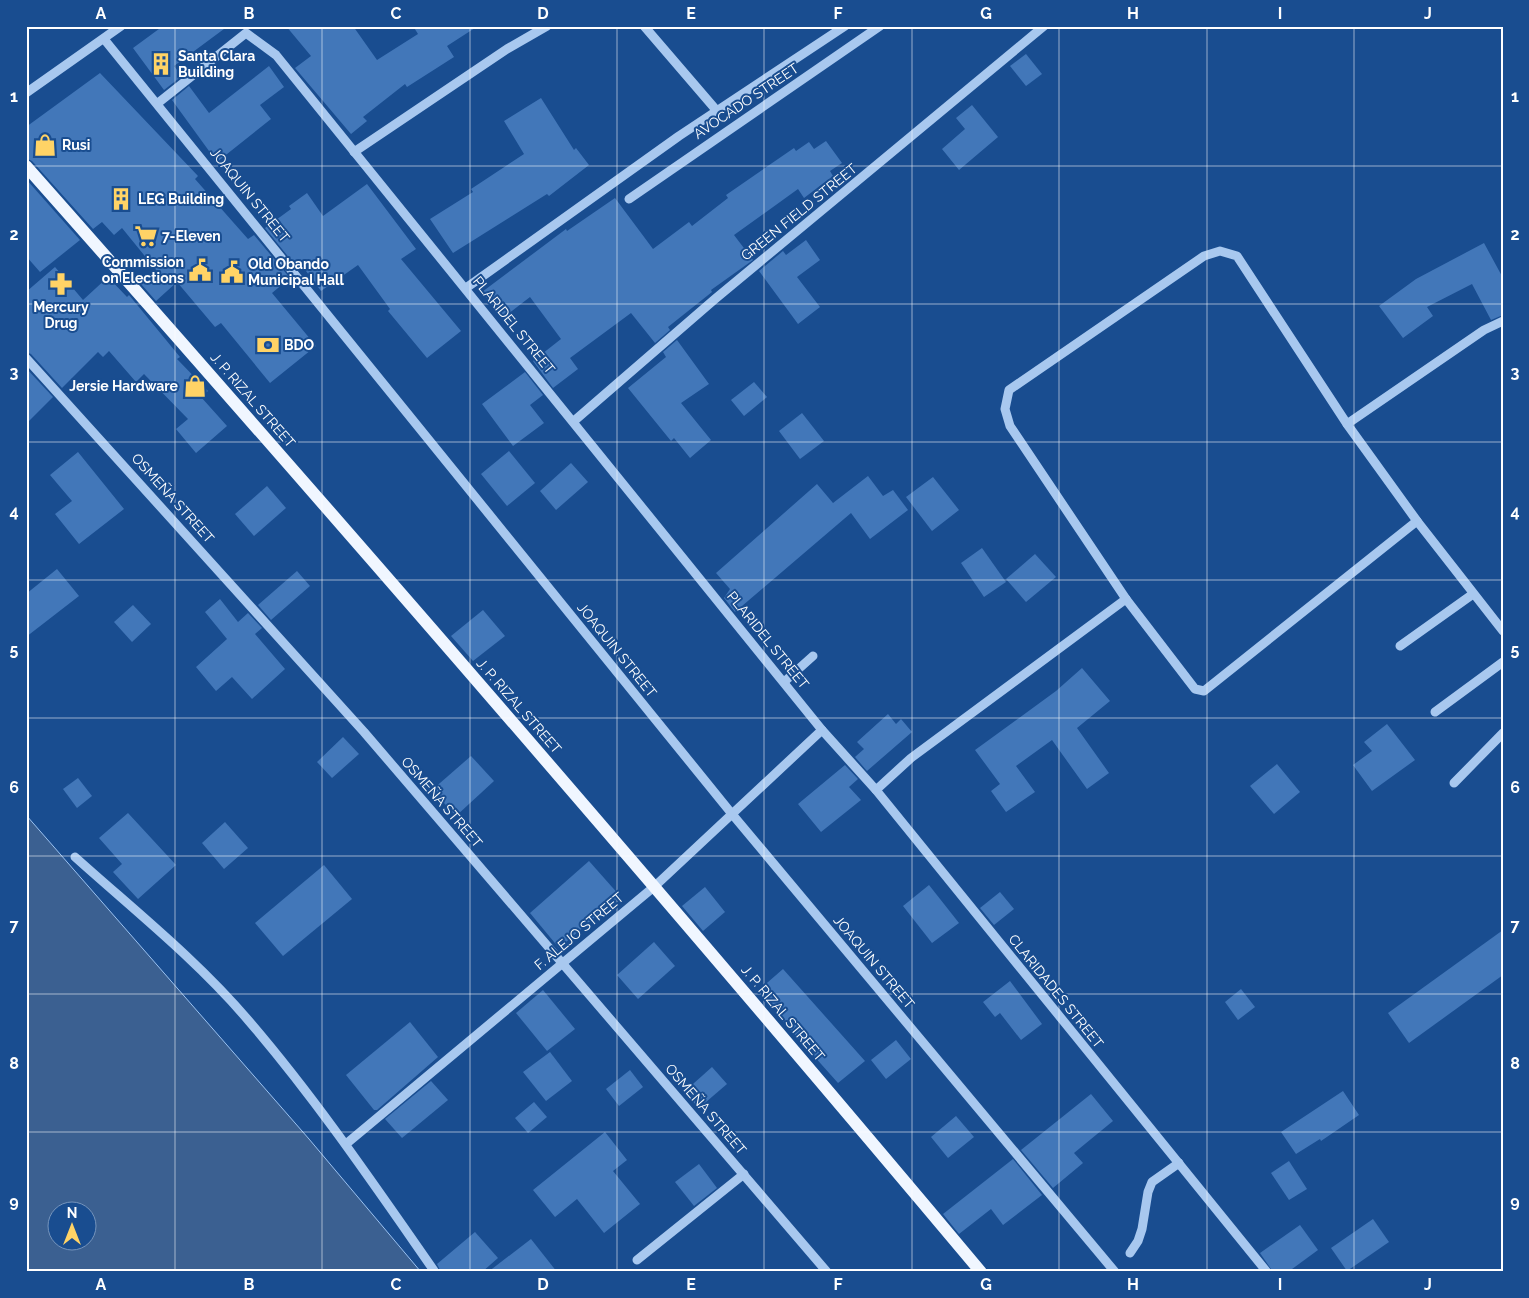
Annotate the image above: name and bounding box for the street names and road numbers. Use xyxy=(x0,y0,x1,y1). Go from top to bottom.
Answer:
street label: AVOCADO STREET xyxy=(691,60,802,142)
street label: JOAQUIN STREET xyxy=(207,145,293,246)
street label: GREEN FIELD STREET xyxy=(738,160,860,264)
street label: PLARIDEL STREET xyxy=(470,273,558,377)
street label: J. P. RIZAL STREET xyxy=(207,349,299,451)
street label: OSMEÑA STREET xyxy=(129,449,218,546)
street label: PLARIDEL STREET xyxy=(724,588,812,692)
street label: JOAQUIN STREET xyxy=(574,600,660,701)
street label: J. P. RIZAL STREET xyxy=(473,655,565,757)
street label: OSMEÑA STREET xyxy=(398,753,487,851)
street label: F. ALEJO STREET xyxy=(531,889,627,973)
street label: JOAQUIN STREET xyxy=(830,912,918,1012)
street label: CLARIDADES STREET xyxy=(1005,931,1107,1051)
street label: J. P. RIZAL STREET xyxy=(738,962,828,1065)
street label: OSMEÑA STREET xyxy=(662,1060,751,1158)

